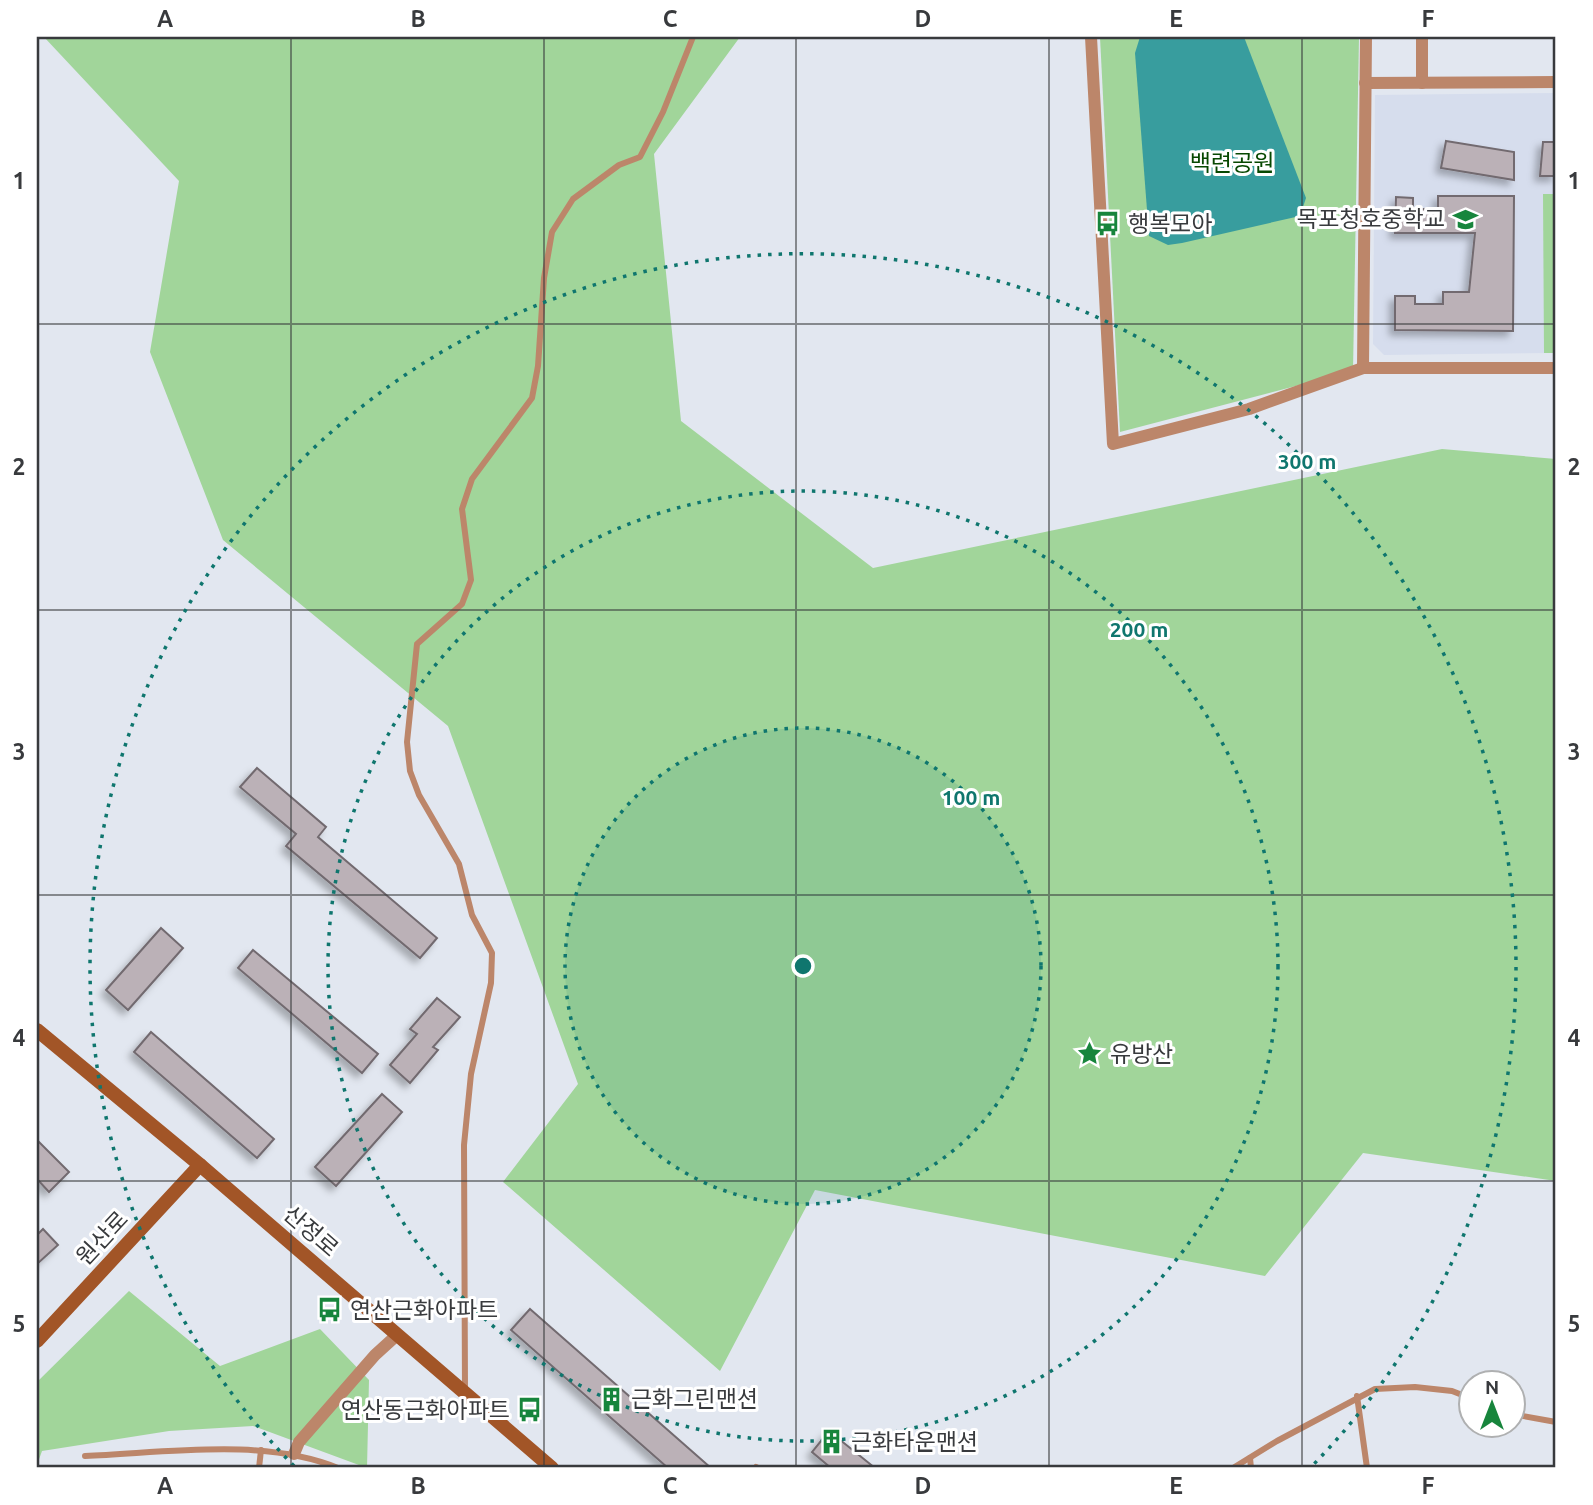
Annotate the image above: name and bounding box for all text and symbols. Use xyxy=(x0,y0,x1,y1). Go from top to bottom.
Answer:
text: A xyxy=(157,6,173,31)
text: B xyxy=(410,6,426,31)
text: C xyxy=(663,6,678,31)
text: D xyxy=(915,6,931,31)
text: E xyxy=(1169,6,1183,31)
text: F xyxy=(1422,6,1435,31)
park label: 백련공원 xyxy=(1190,150,1274,175)
text: 1 xyxy=(13,168,25,193)
text: 1 xyxy=(1568,168,1580,193)
school or university icon: 목포청호중학교 xyxy=(1451,205,1479,233)
place label: 목포청호중학교 xyxy=(1297,206,1445,231)
bus stop icon: 행복모아 xyxy=(1094,210,1122,238)
place label: 행복모아 xyxy=(1128,211,1213,236)
text: 300 m xyxy=(1278,449,1336,473)
text: 2 xyxy=(13,454,25,479)
text: 2 xyxy=(1568,454,1580,479)
text: 200 m xyxy=(1110,617,1168,641)
text: 3 xyxy=(13,739,25,764)
text: 3 xyxy=(1568,739,1580,764)
text: 100 m xyxy=(942,785,1000,809)
centre of rings xyxy=(791,954,815,978)
text: 4 xyxy=(13,1025,26,1050)
text: 4 xyxy=(1568,1025,1581,1050)
place icon: 유방산 xyxy=(1076,1040,1104,1068)
place label: 유방산 xyxy=(1110,1041,1173,1066)
street label: 산정로 xyxy=(279,1200,343,1261)
street label: 원산로 xyxy=(71,1206,132,1269)
bus stop icon: 연산근화아파트 xyxy=(316,1296,344,1324)
place label: 연산근화아파트 xyxy=(350,1297,498,1322)
text: 5 xyxy=(13,1311,25,1336)
text: 5 xyxy=(1568,1311,1580,1336)
north arrow xyxy=(1456,1368,1526,1438)
text: N xyxy=(1485,1376,1499,1398)
building icon: 근화그린맨션 xyxy=(597,1385,625,1413)
place label: 근화그린맨션 xyxy=(631,1386,758,1411)
bus stop icon: 연산동근화아파트 xyxy=(516,1396,544,1424)
place label: 연산동근화아파트 xyxy=(341,1397,510,1422)
building icon: 근화타운맨션 xyxy=(817,1428,845,1456)
place label: 근화타운맨션 xyxy=(851,1429,978,1454)
text: A xyxy=(157,1473,173,1498)
text: B xyxy=(410,1473,426,1498)
text: C xyxy=(663,1473,678,1498)
text: D xyxy=(915,1473,931,1498)
text: E xyxy=(1169,1473,1183,1498)
text: F xyxy=(1422,1473,1435,1498)

